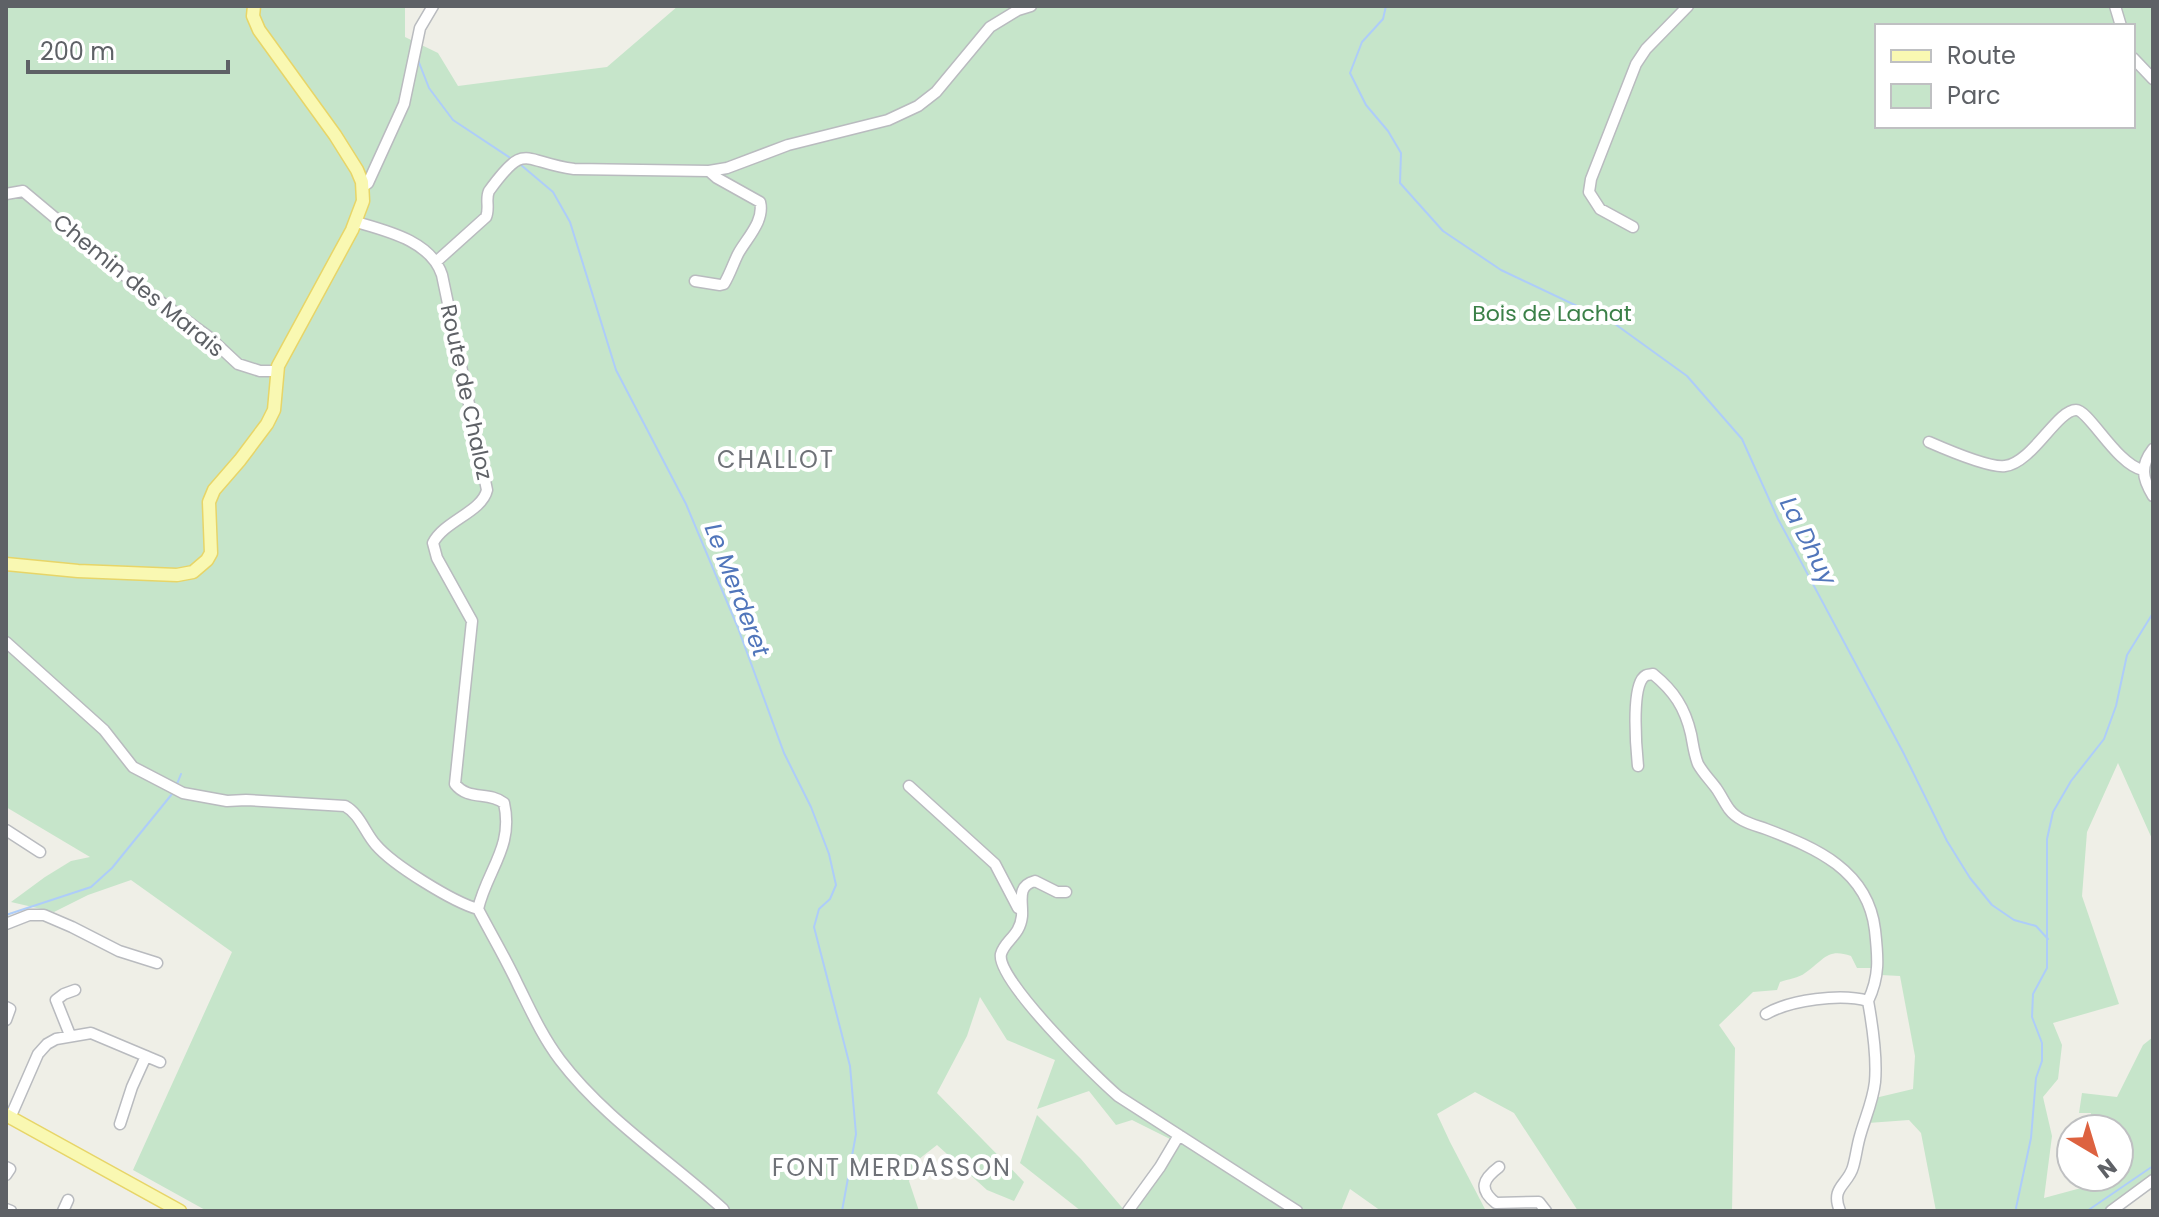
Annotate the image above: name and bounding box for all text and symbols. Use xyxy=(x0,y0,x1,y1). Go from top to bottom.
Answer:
scale bar xyxy=(28,24,228,74)
legend xyxy=(1875,24,2135,128)
text: 200 m xyxy=(40,35,115,68)
text: Route xyxy=(1947,39,2016,72)
text: Parc xyxy=(1947,79,2001,112)
street label: Chemin des Marais xyxy=(46,207,231,364)
park label: Bois de Lachat xyxy=(1472,298,1632,329)
street label: Route de Chaloz xyxy=(433,301,500,483)
district label: CHALLOT xyxy=(717,443,835,476)
water label: La Dhuy xyxy=(1772,491,1845,592)
water label: Le Merderet xyxy=(697,518,779,663)
north arrow xyxy=(2055,1113,2135,1193)
district label: FONT MERDASSON xyxy=(772,1151,1012,1184)
text: N xyxy=(2091,1151,2123,1186)

